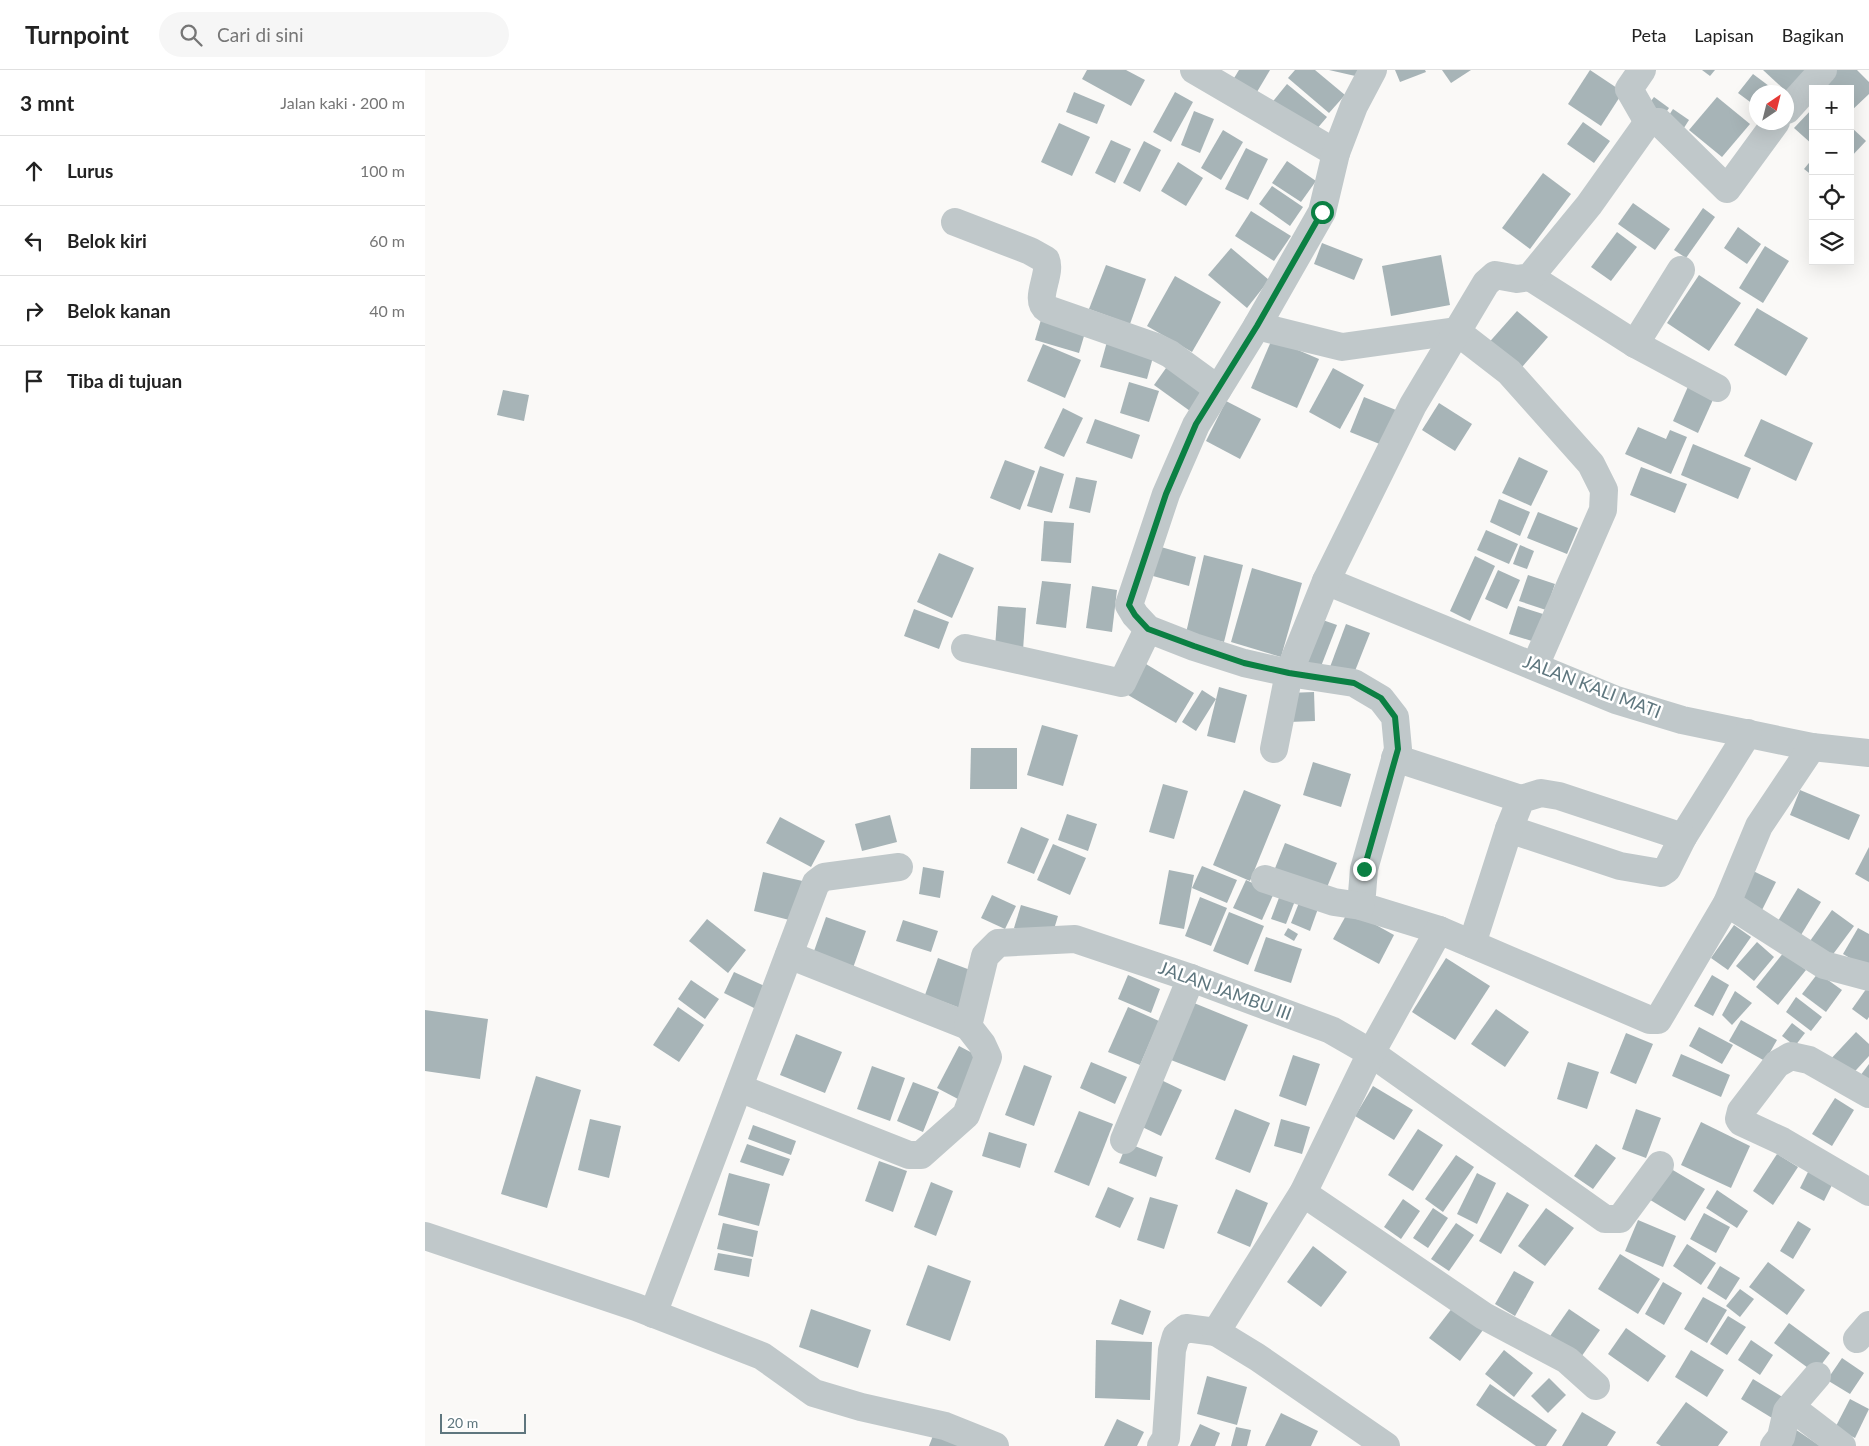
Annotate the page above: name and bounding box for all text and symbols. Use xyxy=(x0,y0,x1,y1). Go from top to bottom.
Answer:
search box xyxy=(159,12,509,57)
text: Turnpoint xyxy=(25,20,129,49)
icon: search xyxy=(177,21,205,49)
text: Cari di sini xyxy=(217,23,304,46)
text: Peta xyxy=(1631,24,1666,46)
text: Lapisan xyxy=(1694,24,1754,46)
text: Bagikan xyxy=(1782,24,1844,46)
north arrow xyxy=(1749,85,1794,130)
map controls xyxy=(1809,85,1854,265)
button: + xyxy=(1809,85,1854,130)
text: 3 mnt xyxy=(20,90,74,115)
text: Jalan kaki · 200 m xyxy=(280,93,405,112)
button: − xyxy=(1809,130,1854,175)
icon: ahead xyxy=(20,157,48,185)
text: Lurus xyxy=(67,159,113,182)
text: 100 m xyxy=(360,161,405,180)
button: locate xyxy=(1809,175,1854,220)
route start xyxy=(1311,201,1334,224)
button: layers xyxy=(1809,220,1854,265)
icon: left xyxy=(20,227,48,255)
text: Belok kiri xyxy=(67,229,147,252)
text: 60 m xyxy=(369,231,405,250)
icon: right xyxy=(20,297,48,325)
text: Belok kanan xyxy=(67,299,171,322)
text: 40 m xyxy=(369,301,405,320)
icon: arrive xyxy=(20,367,48,395)
text: Tiba di tujuan xyxy=(67,369,182,392)
street label: JALAN KALI MATI xyxy=(1520,650,1664,722)
route end xyxy=(1353,858,1376,881)
street label: JALAN JAMBU III xyxy=(1156,956,1295,1024)
scale bar xyxy=(440,1411,526,1434)
text: 20 m xyxy=(447,1414,478,1431)

